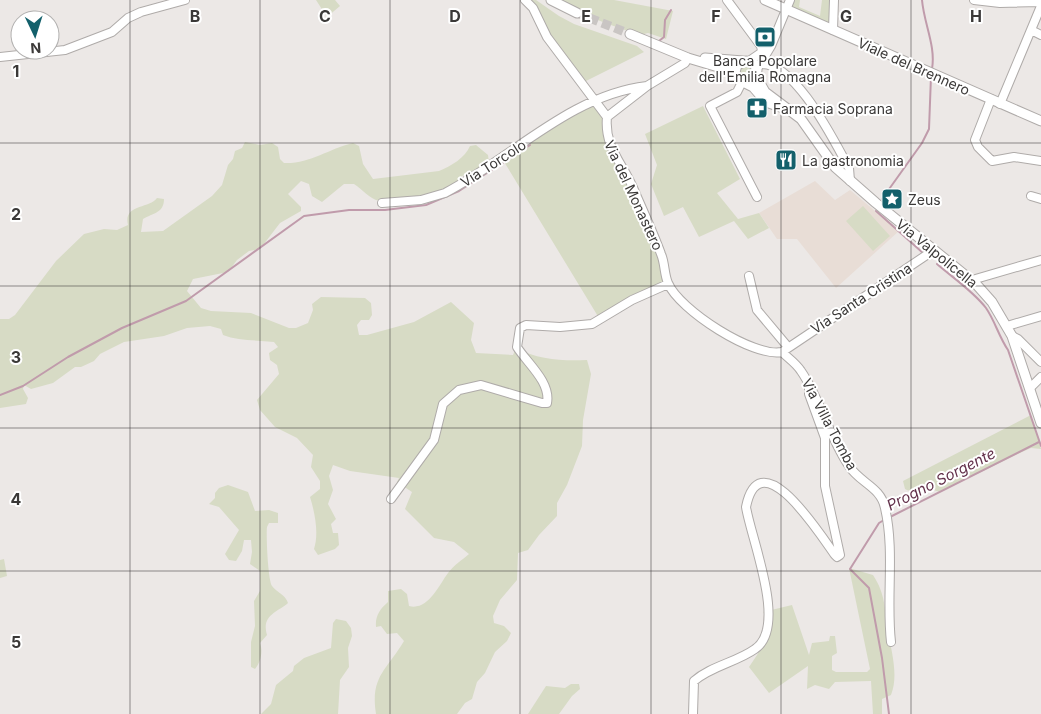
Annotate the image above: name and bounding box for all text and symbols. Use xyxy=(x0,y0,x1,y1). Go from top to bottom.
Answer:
text: B xyxy=(190,6,200,26)
text: C xyxy=(319,6,331,26)
text: D xyxy=(449,6,461,26)
text: E xyxy=(581,6,591,26)
text: F xyxy=(711,6,721,26)
text: G xyxy=(840,6,852,26)
text: H xyxy=(970,6,982,26)
north arrow xyxy=(10,10,60,60)
bank icon: Banca Popolare dell'Emilia Romagna xyxy=(753,25,777,49)
street label: Viale del Brennero xyxy=(855,34,973,98)
text: N xyxy=(30,40,42,57)
place label: Banca Popolare dell'Emilia Romagna xyxy=(699,52,831,85)
text: 1 xyxy=(13,61,19,81)
pharmacy icon: Farmacia Soprana xyxy=(745,96,769,120)
place label: Farmacia Soprana xyxy=(773,100,893,117)
street label: Via Torcolo xyxy=(457,136,529,190)
street label: Via del Monastero xyxy=(601,137,667,253)
restaurant icon: La gastronomia xyxy=(774,148,798,172)
place label: La gastronomia xyxy=(802,152,904,169)
place icon: Zeus xyxy=(880,187,904,211)
place label: Zeus xyxy=(908,191,941,208)
text: 2 xyxy=(11,204,21,224)
street label: Via Valpolicella xyxy=(893,215,981,291)
street label: Via Santa Cristina xyxy=(807,259,915,337)
text: 3 xyxy=(11,347,21,367)
street label: Via Villa Tomba xyxy=(799,375,861,473)
water label: Progno Sorgente xyxy=(883,443,999,515)
text: 4 xyxy=(11,489,22,509)
text: 5 xyxy=(11,632,21,652)

